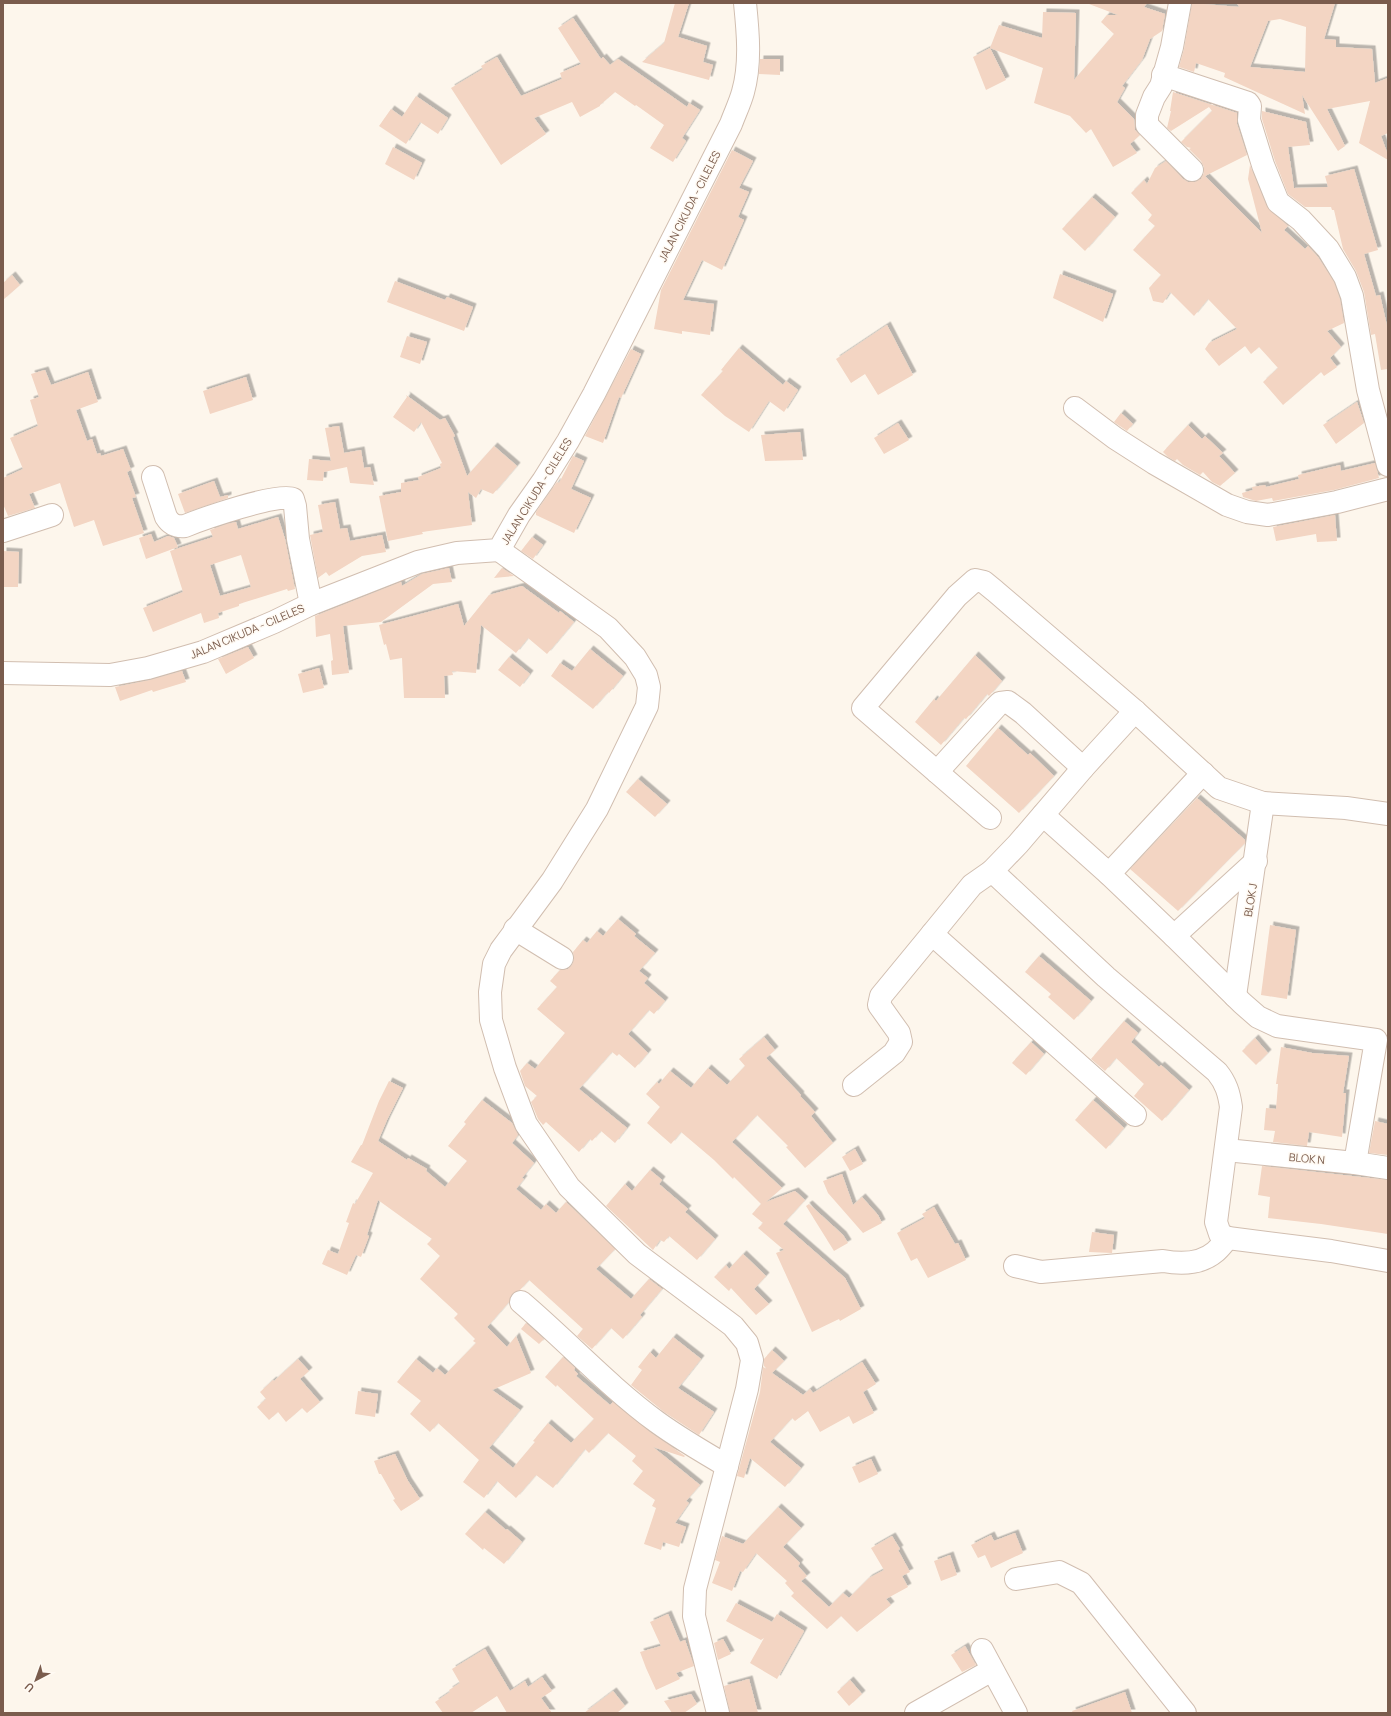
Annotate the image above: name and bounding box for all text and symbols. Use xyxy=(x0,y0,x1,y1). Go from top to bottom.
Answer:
street label: JALAN CIKUDA - CILELES xyxy=(654,148,724,264)
street label: JALAN CIKUDA - CILELES xyxy=(497,435,575,547)
street label: JALAN CIKUDA - CILELES xyxy=(188,600,307,662)
street label: BLOK J xyxy=(1240,882,1260,918)
street label: BLOK N xyxy=(1288,1149,1326,1167)
north arrow xyxy=(16,1660,56,1700)
text: U xyxy=(21,1680,37,1696)

